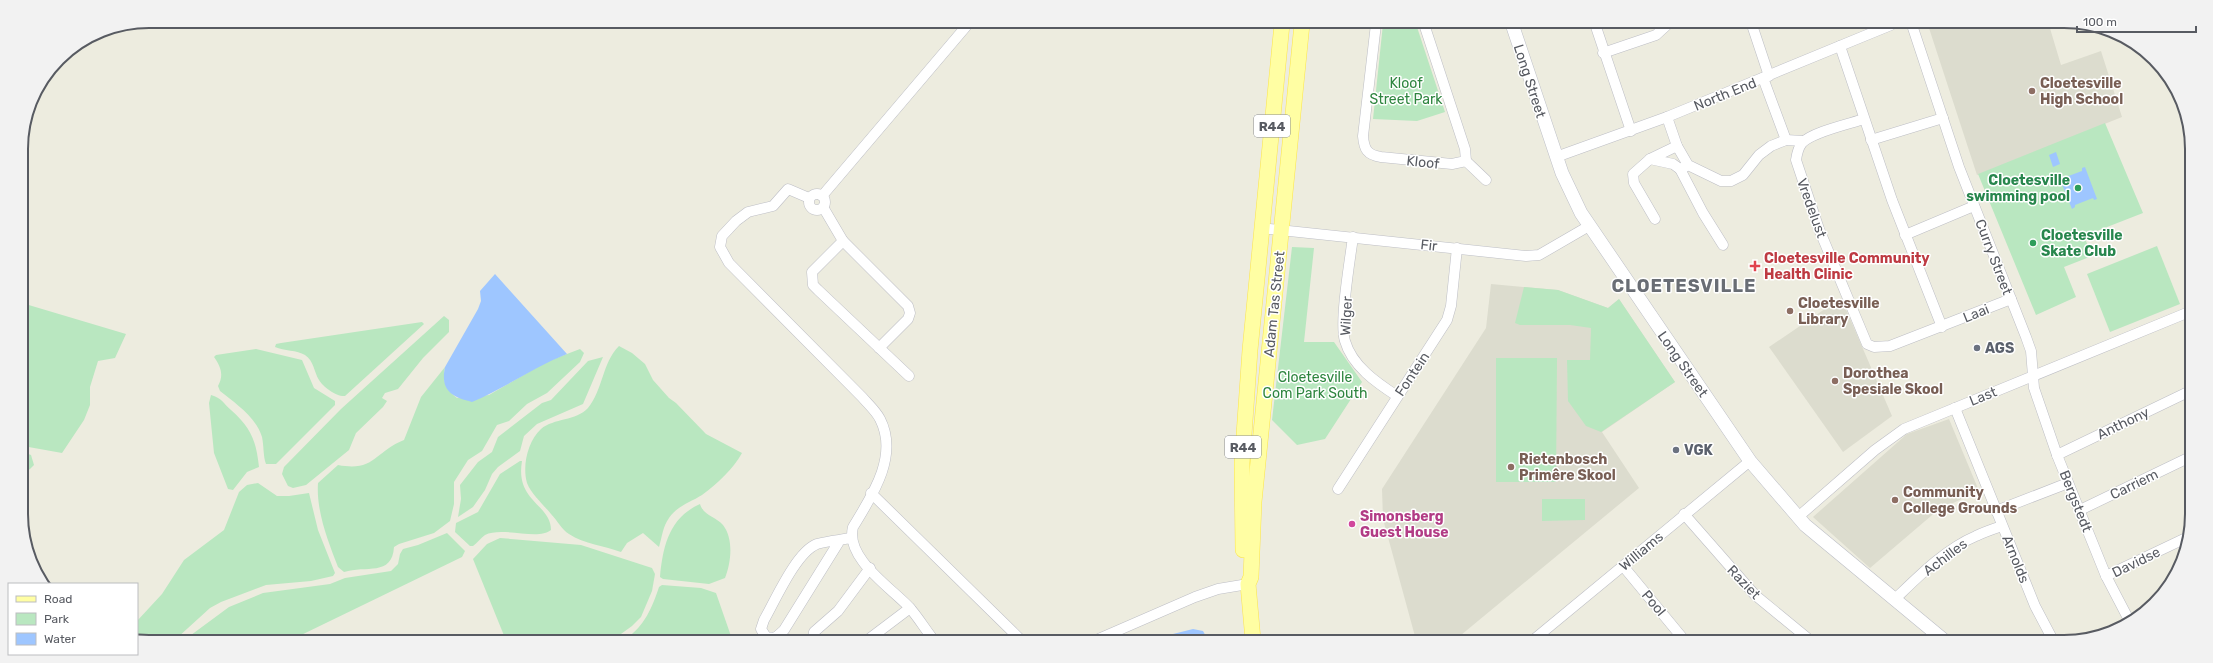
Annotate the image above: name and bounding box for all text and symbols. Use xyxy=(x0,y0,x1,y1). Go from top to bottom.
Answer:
scale bar xyxy=(2077,8,2196,34)
text: 100 m xyxy=(2083,15,2117,29)
street label: Long Street xyxy=(1510,42,1550,121)
street label: North End xyxy=(1691,74,1759,115)
park label: Kloof Street Park xyxy=(1369,75,1443,108)
place label: Cloetesville High School xyxy=(2040,75,2123,108)
marker: Cloetesville High School xyxy=(2027,86,2037,96)
road number: R44 xyxy=(1254,115,1290,137)
street label: Kloof xyxy=(1406,152,1441,173)
place label: Cloetesville swimming pool xyxy=(1966,172,2070,205)
street label: Vredelust xyxy=(1793,176,1830,241)
marker: Cloetesville swimming pool xyxy=(2073,183,2083,193)
street label: Curry Street xyxy=(1971,217,2016,298)
place label: Cloetesville Skate Club xyxy=(2041,227,2123,260)
street label: Fir xyxy=(1420,236,1439,255)
marker: Cloetesville Skate Club xyxy=(2028,238,2038,248)
street label: Adam Tas Street xyxy=(1260,250,1289,358)
place label: Cloetesville Community Health Clinic xyxy=(1764,250,1930,283)
marker: Cloetesville Community Health Clinic xyxy=(1749,260,1761,272)
district label: CLOETESVILLE xyxy=(1611,275,1757,297)
street label: Wilger xyxy=(1337,295,1356,336)
place label: Cloetesville Library xyxy=(1798,295,1880,328)
street label: Laai xyxy=(1961,301,1992,326)
marker: Cloetesville Library xyxy=(1785,306,1795,316)
street label: Long Street xyxy=(1654,328,1712,401)
place label: AGS xyxy=(1985,340,2014,357)
marker: AGS xyxy=(1972,343,1982,353)
street label: Fontein xyxy=(1391,349,1433,400)
place label: Dorothea Spesiale Skool xyxy=(1843,365,1943,398)
park label: Cloetesville Com Park South xyxy=(1263,369,1367,402)
marker: Dorothea Spesiale Skool xyxy=(1830,376,1840,386)
street label: Last xyxy=(1967,383,2000,410)
street label: Anthony xyxy=(2094,403,2152,443)
road number: R44 xyxy=(1225,436,1261,458)
place label: VGK xyxy=(1684,442,1713,459)
marker: VGK xyxy=(1671,445,1681,455)
place label: Rietenbosch Primêre Skool xyxy=(1519,451,1616,484)
marker: Rietenbosch Primêre Skool xyxy=(1506,462,1516,472)
street label: Carriem xyxy=(2107,466,2161,503)
street label: Bergstedt xyxy=(2055,468,2096,535)
place label: Community College Grounds xyxy=(1903,484,2018,517)
marker: Community College Grounds xyxy=(1890,495,1900,505)
place label: Simonsberg Guest House xyxy=(1360,508,1449,541)
marker: Simonsberg Guest House xyxy=(1347,519,1357,529)
street label: Williams xyxy=(1616,528,1667,575)
street label: Arnolds xyxy=(1998,533,2033,586)
street label: Achilles xyxy=(1920,535,1971,579)
street label: Davidse xyxy=(2109,543,2163,581)
street label: Raziet xyxy=(1723,562,1764,603)
legend xyxy=(8,583,138,655)
street label: Pool xyxy=(1638,587,1669,620)
text: Road xyxy=(44,592,72,606)
text: Park xyxy=(44,612,70,626)
text: Water xyxy=(44,632,76,646)

